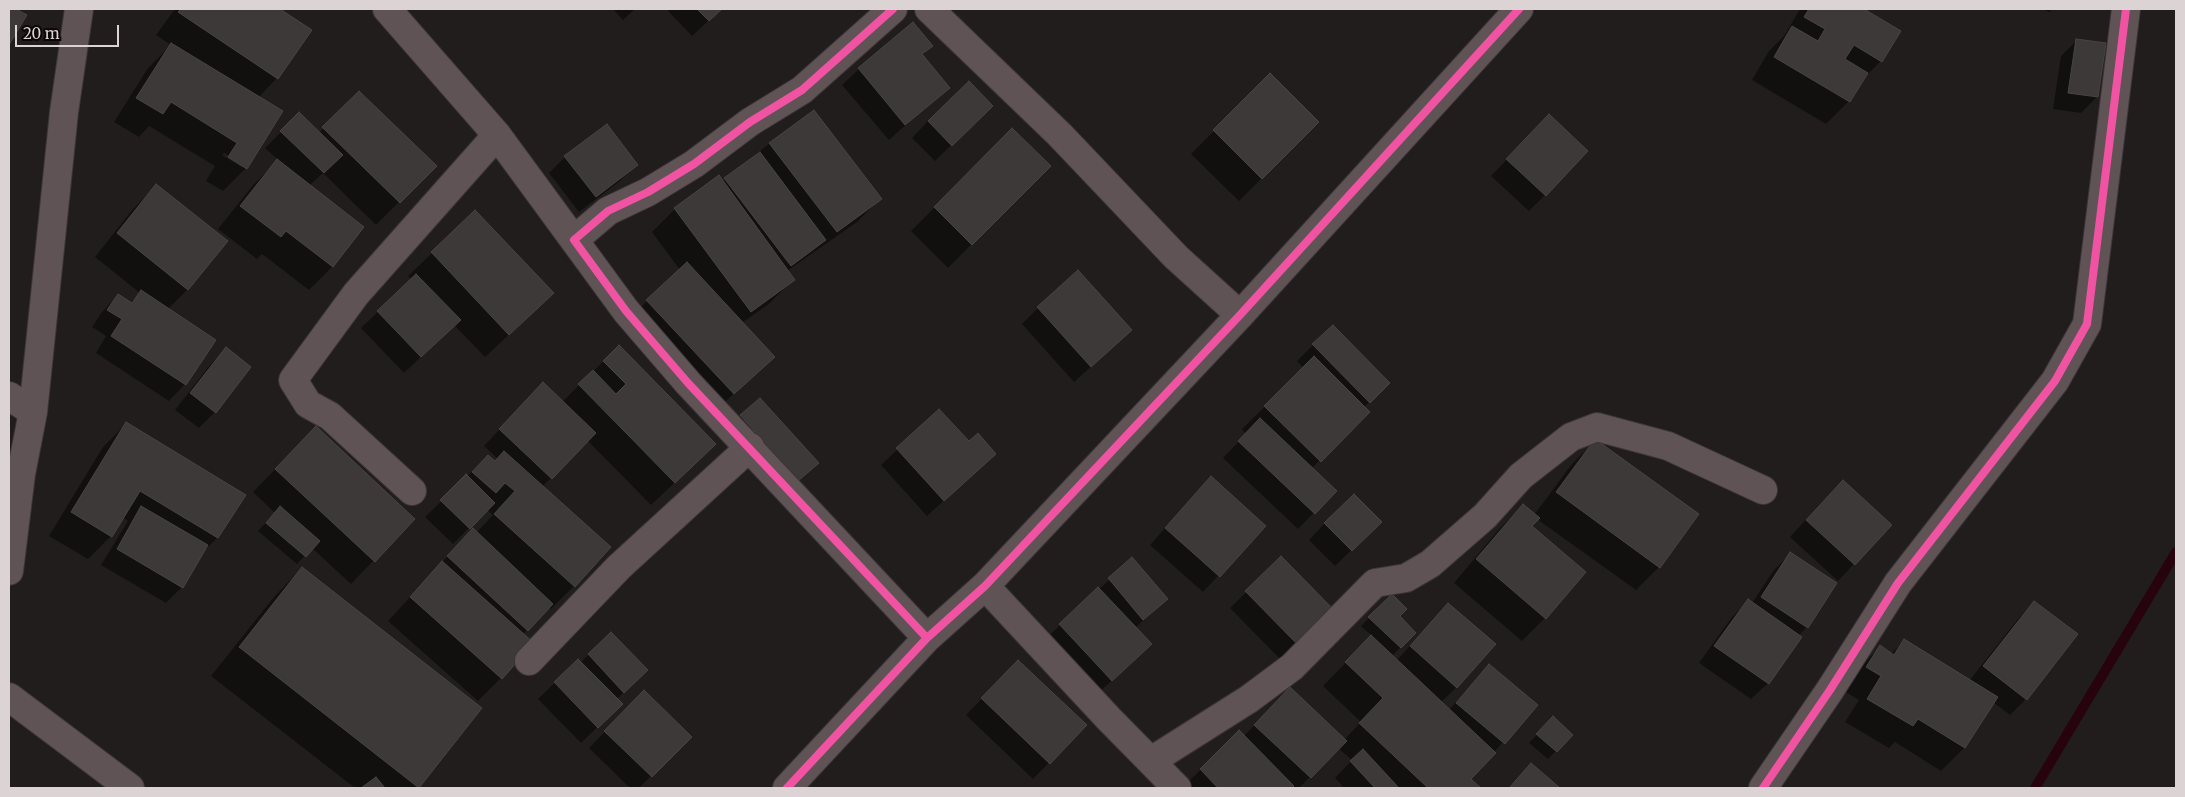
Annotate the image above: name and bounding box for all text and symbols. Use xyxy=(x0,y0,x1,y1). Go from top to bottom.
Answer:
scale bar xyxy=(18,15,121,47)
text: 20 m xyxy=(23,24,60,43)

